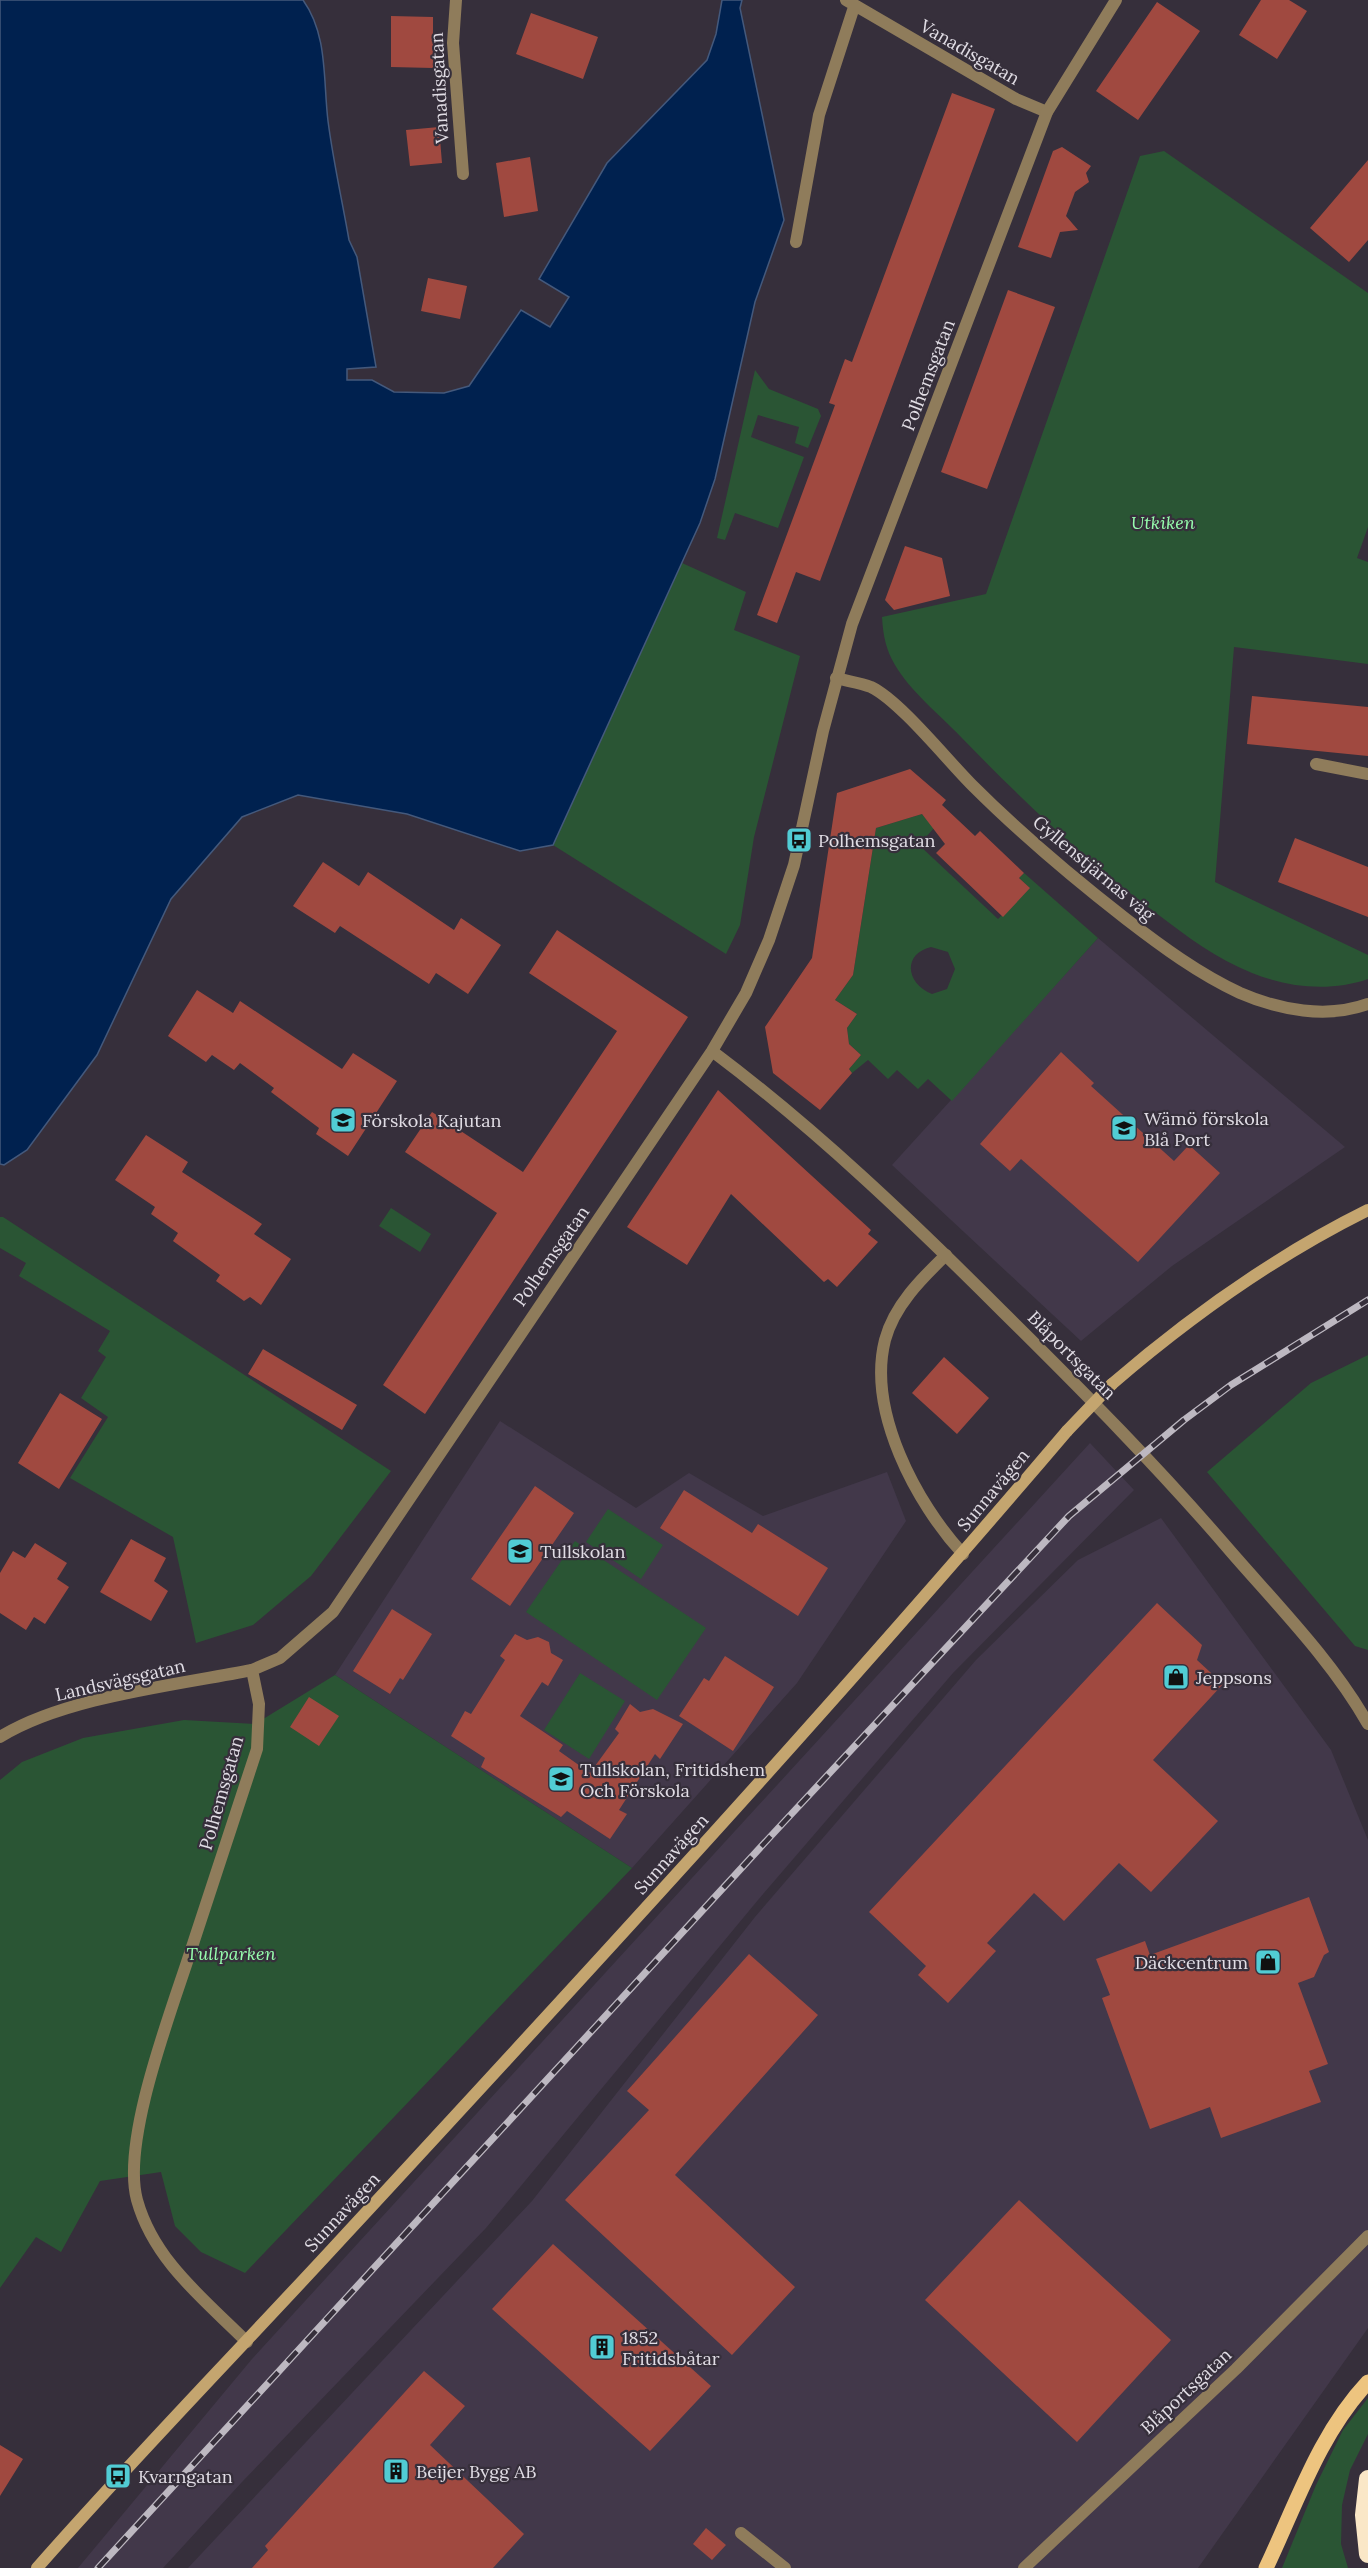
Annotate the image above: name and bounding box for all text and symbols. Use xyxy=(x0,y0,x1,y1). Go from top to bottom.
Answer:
street label: Vanadisgatan xyxy=(915,14,1024,90)
street label: Vanadisgatan xyxy=(425,32,453,145)
street label: Polhemsgatan xyxy=(896,316,960,434)
park label: Utkiken xyxy=(1131,511,1195,534)
street label: Gyllenstjärnas väg xyxy=(1028,810,1160,926)
bus stop icon: Polhemsgatan xyxy=(784,825,814,855)
place label: Polhemsgatan xyxy=(818,829,935,852)
school or university icon: Förskola Kajutan xyxy=(328,1105,358,1135)
place label: Wämö förskola Blå Port xyxy=(1144,1107,1269,1151)
place label: Förskola Kajutan xyxy=(362,1109,502,1132)
school or university icon: Wämö förskola Blå Port xyxy=(1109,1113,1139,1143)
street label: Polhemsgatan xyxy=(508,1201,594,1311)
street label: Blåportsgatan xyxy=(1023,1306,1121,1404)
street label: Sunnavägen xyxy=(952,1444,1034,1536)
school or university icon: Tullskolan xyxy=(505,1536,535,1566)
place label: Tullskolan xyxy=(540,1540,625,1563)
street label: Landsvägsgatan xyxy=(53,1654,187,1706)
shop icon: Jeppsons xyxy=(1161,1662,1191,1692)
place label: Jeppsons xyxy=(1195,1666,1272,1689)
street label: Polhemsgatan xyxy=(194,1733,248,1853)
place label: Tullskolan, Fritidshem Och Förskola xyxy=(580,1758,765,1802)
school or university icon: Tullskolan, Fritidshem Och Förskola xyxy=(546,1764,576,1794)
street label: Sunnavägen xyxy=(629,1809,713,1899)
park label: Tullparken xyxy=(186,1942,276,1965)
shop icon: Däckcentrum xyxy=(1253,1947,1283,1977)
place label: Däckcentrum xyxy=(1135,1951,1248,1974)
street label: Sunnavägen xyxy=(299,2167,385,2257)
place label: 1852 Fritidsbåtar xyxy=(622,2326,720,2370)
building icon: 1852 Fritidsbåtar xyxy=(587,2332,617,2362)
street label: Blåportsgatan xyxy=(1136,2343,1236,2439)
building icon: Beijer Bygg AB xyxy=(381,2456,411,2486)
place label: Beijer Bygg AB xyxy=(416,2460,536,2483)
bus stop icon: Kvarngatan xyxy=(103,2461,133,2491)
place label: Kvarngatan xyxy=(138,2465,233,2488)

